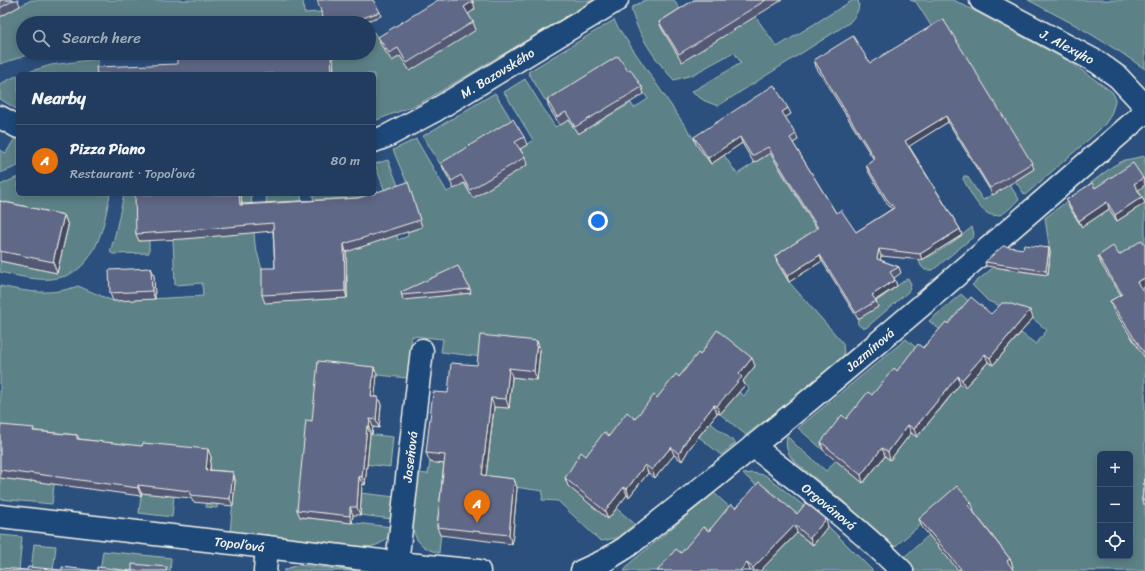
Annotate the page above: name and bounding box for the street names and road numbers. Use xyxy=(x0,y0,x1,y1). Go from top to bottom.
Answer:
street label: J. Alexyho xyxy=(1035,22,1099,71)
street label: M. Bazovského xyxy=(456,41,540,105)
street label: Jazmínová xyxy=(839,322,900,378)
street label: Jaseňová xyxy=(395,429,424,485)
street label: Orgovánová xyxy=(796,477,862,537)
street label: Topoľová xyxy=(213,530,266,559)

